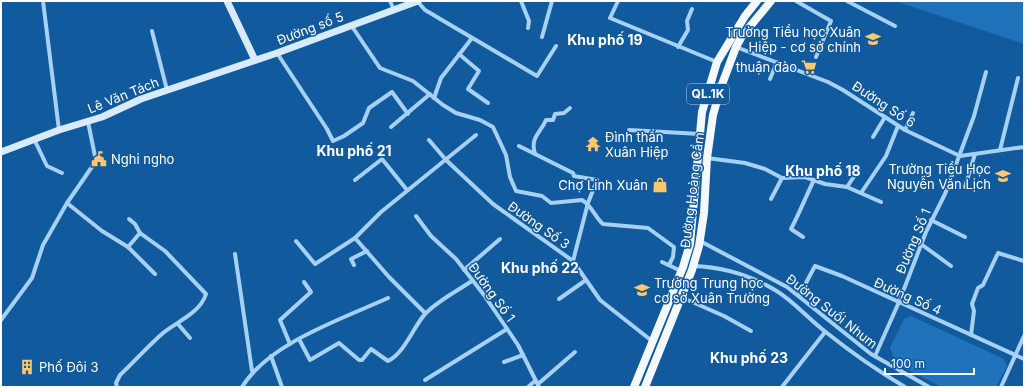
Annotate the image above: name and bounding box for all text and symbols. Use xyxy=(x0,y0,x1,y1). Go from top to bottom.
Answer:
street label: Đường số 5 xyxy=(274,8,346,48)
place label: Trường Tiểu học Xuân Hiệp - cơ sở chính xyxy=(725,24,861,55)
school or university icon: Trường Tiểu học Xuân Hiệp - cơ sở chính xyxy=(864,30,882,48)
district label: Khu phố 19 xyxy=(567,31,643,48)
supermarket icon: thuận đào xyxy=(800,58,818,76)
place label: thuận đào xyxy=(736,59,797,75)
street label: Lê Văn Tách xyxy=(85,73,161,117)
street label: Đường Số 6 xyxy=(849,78,919,130)
road number: QL.1K xyxy=(687,84,729,104)
place label: Đình thần Xuân Hiệp xyxy=(605,129,669,160)
street label: Đường Hoàng Cầm xyxy=(677,131,707,249)
temple icon: Đình thần Xuân Hiệp xyxy=(584,135,602,153)
district label: Khu phố 21 xyxy=(316,142,392,159)
public building icon: Nghi ngho xyxy=(90,150,108,168)
place label: Nghi ngho xyxy=(111,151,175,167)
place label: Trường Tiểu Học Nguyễn Văn Lịch xyxy=(887,161,991,192)
district label: Khu phố 18 xyxy=(785,162,861,179)
school or university icon: Trường Tiểu Học Nguyễn Văn Lịch xyxy=(994,167,1012,185)
shop icon: Chợ Linh Xuân xyxy=(651,176,669,194)
place label: Chợ Linh Xuân xyxy=(558,177,648,193)
street label: Đường Số 3 xyxy=(505,198,573,252)
street label: Đường Số 1 xyxy=(892,206,934,276)
street label: Đường Số 1 xyxy=(465,259,519,325)
district label: Khu phố 22 xyxy=(501,259,579,276)
street label: Đường Suối Nhum xyxy=(783,270,881,352)
street label: Đường Số 4 xyxy=(872,274,944,318)
place label: Trường Trung học cơ sở Xuân Trường xyxy=(654,275,770,306)
school or university icon: Trường Trung học cơ sở Xuân Trường xyxy=(633,281,651,299)
district label: Khu phố 23 xyxy=(710,349,788,366)
scale bar xyxy=(885,350,974,376)
text: 100 m xyxy=(891,356,925,371)
building icon: Phố Đôi 3 xyxy=(18,358,36,376)
place label: Phố Đôi 3 xyxy=(39,359,98,375)

